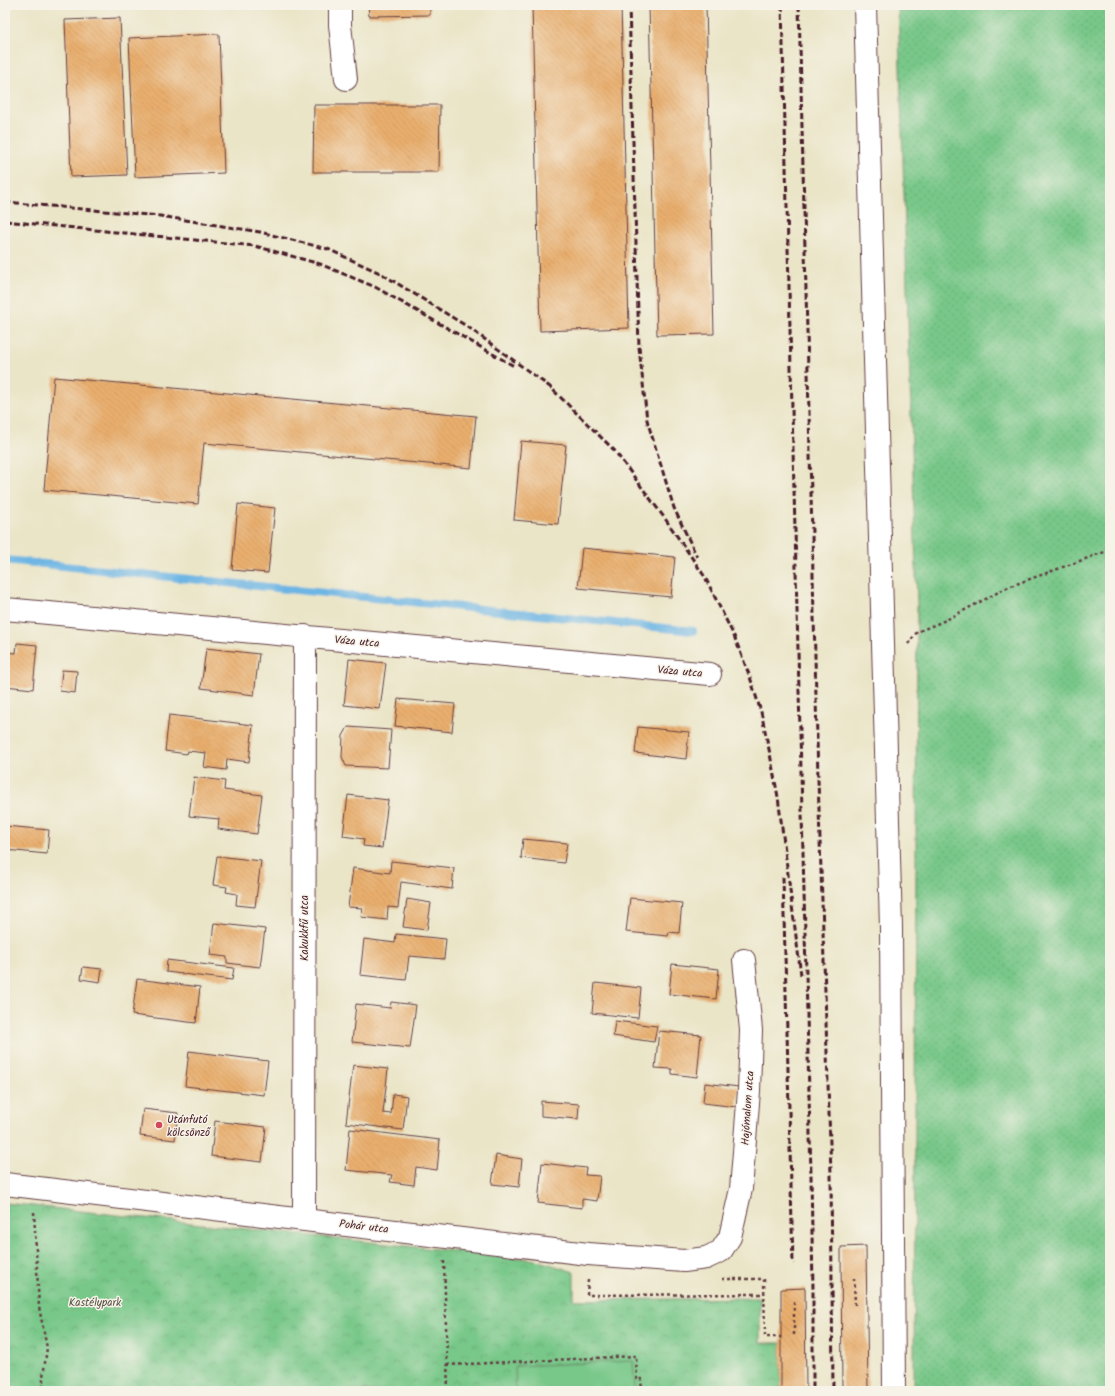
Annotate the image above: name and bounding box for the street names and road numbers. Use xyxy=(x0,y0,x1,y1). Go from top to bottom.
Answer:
street label: Váza utca xyxy=(334,631,380,653)
street label: Váza utca xyxy=(657,661,703,683)
street label: Kakukkfű utca xyxy=(296,895,314,961)
street label: Hajómalom utca xyxy=(736,1070,760,1146)
street label: Pohár utca xyxy=(338,1215,390,1239)

